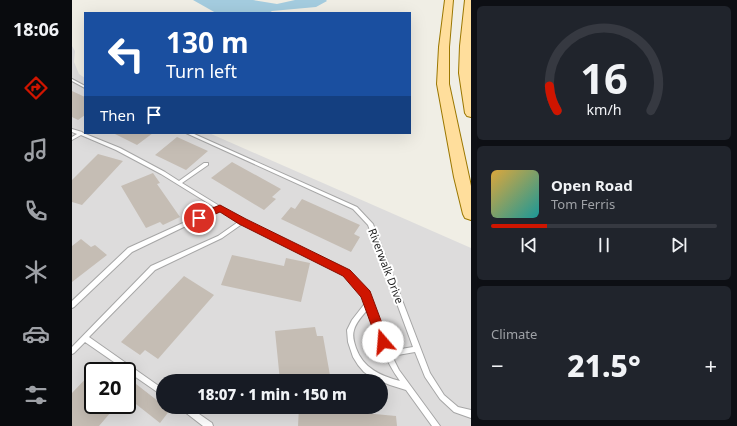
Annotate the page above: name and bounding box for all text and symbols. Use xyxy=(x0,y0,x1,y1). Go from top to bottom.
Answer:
text: 18:06 xyxy=(13,17,59,41)
text: 130 m xyxy=(166,23,249,61)
icon: left xyxy=(100,28,152,80)
text: 16 xyxy=(580,50,628,106)
text: Turn left xyxy=(166,59,237,83)
icon: directions xyxy=(22,74,50,102)
text: km/h xyxy=(586,100,622,119)
icon: arrive xyxy=(143,104,165,126)
text: Then xyxy=(100,105,135,125)
icon: music xyxy=(22,136,50,164)
text: Open Road xyxy=(551,175,633,195)
text: Tom Ferris xyxy=(551,195,615,213)
icon: phone xyxy=(22,197,50,225)
pin xyxy=(182,201,216,235)
icon: arrive xyxy=(188,207,210,229)
street label: Riverwalk Drive xyxy=(365,226,408,306)
icon: previous xyxy=(518,234,540,256)
icon: pause xyxy=(593,234,615,256)
icon: next xyxy=(668,234,690,256)
icon: climate xyxy=(22,258,50,286)
icon: car xyxy=(22,320,50,348)
position arrow xyxy=(362,321,404,363)
text: Climate xyxy=(491,325,537,343)
text: 21.5° xyxy=(567,345,641,386)
text: − xyxy=(491,350,504,380)
text: + xyxy=(704,350,717,380)
speed limit sign: 20 xyxy=(84,362,136,414)
icon: filters xyxy=(22,381,50,409)
text: 18:07 · 1 min · 150 m xyxy=(197,384,347,404)

